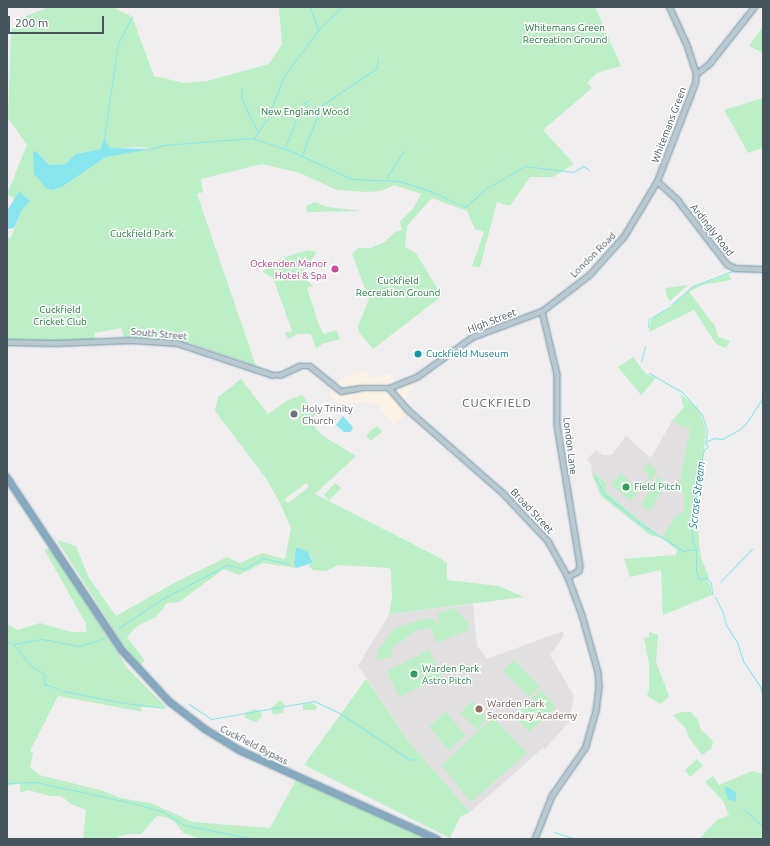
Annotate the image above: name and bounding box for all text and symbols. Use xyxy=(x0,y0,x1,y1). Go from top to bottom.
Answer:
scale bar xyxy=(10,8,106,34)
text: 200 m xyxy=(15,16,48,29)
park label: Whitemans Green Recreation Ground xyxy=(523,21,607,44)
street label: Whitemans Green xyxy=(649,85,689,165)
park label: New England Wood xyxy=(261,106,349,118)
street label: Ardingly Road xyxy=(688,202,736,258)
park label: Cuckfield Park xyxy=(110,228,174,240)
street label: London Road xyxy=(568,230,618,280)
place label: Ockenden Manor Hotel & Spa xyxy=(250,257,327,280)
marker: Ockenden Manor Hotel & Spa xyxy=(330,264,340,274)
park label: Cuckfield Recreation Ground xyxy=(356,274,440,298)
park label: Cuckfield Cricket Club xyxy=(33,303,87,326)
street label: High Street xyxy=(466,306,518,336)
street label: South Street xyxy=(130,326,188,342)
place label: Cuckfield Museum xyxy=(426,348,509,360)
marker: Cuckfield Museum xyxy=(413,349,423,359)
district label: CUCKFIELD xyxy=(462,396,532,410)
place label: Holy Trinity Church xyxy=(302,402,353,426)
marker: Holy Trinity Church xyxy=(289,409,299,419)
street label: London Lane xyxy=(561,417,579,475)
water label: Scrase Stream xyxy=(686,460,708,530)
place label: Field Pitch xyxy=(634,481,681,493)
marker: Field Pitch xyxy=(621,482,631,492)
street label: Broad Street xyxy=(508,486,556,536)
place label: Warden Park Astro Pitch xyxy=(422,662,479,686)
marker: Warden Park Astro Pitch xyxy=(409,669,419,679)
place label: Warden Park Secondary Academy xyxy=(487,697,577,720)
marker: Warden Park Secondary Academy xyxy=(474,704,484,714)
street label: Cuckfield Bypass xyxy=(218,723,290,767)

